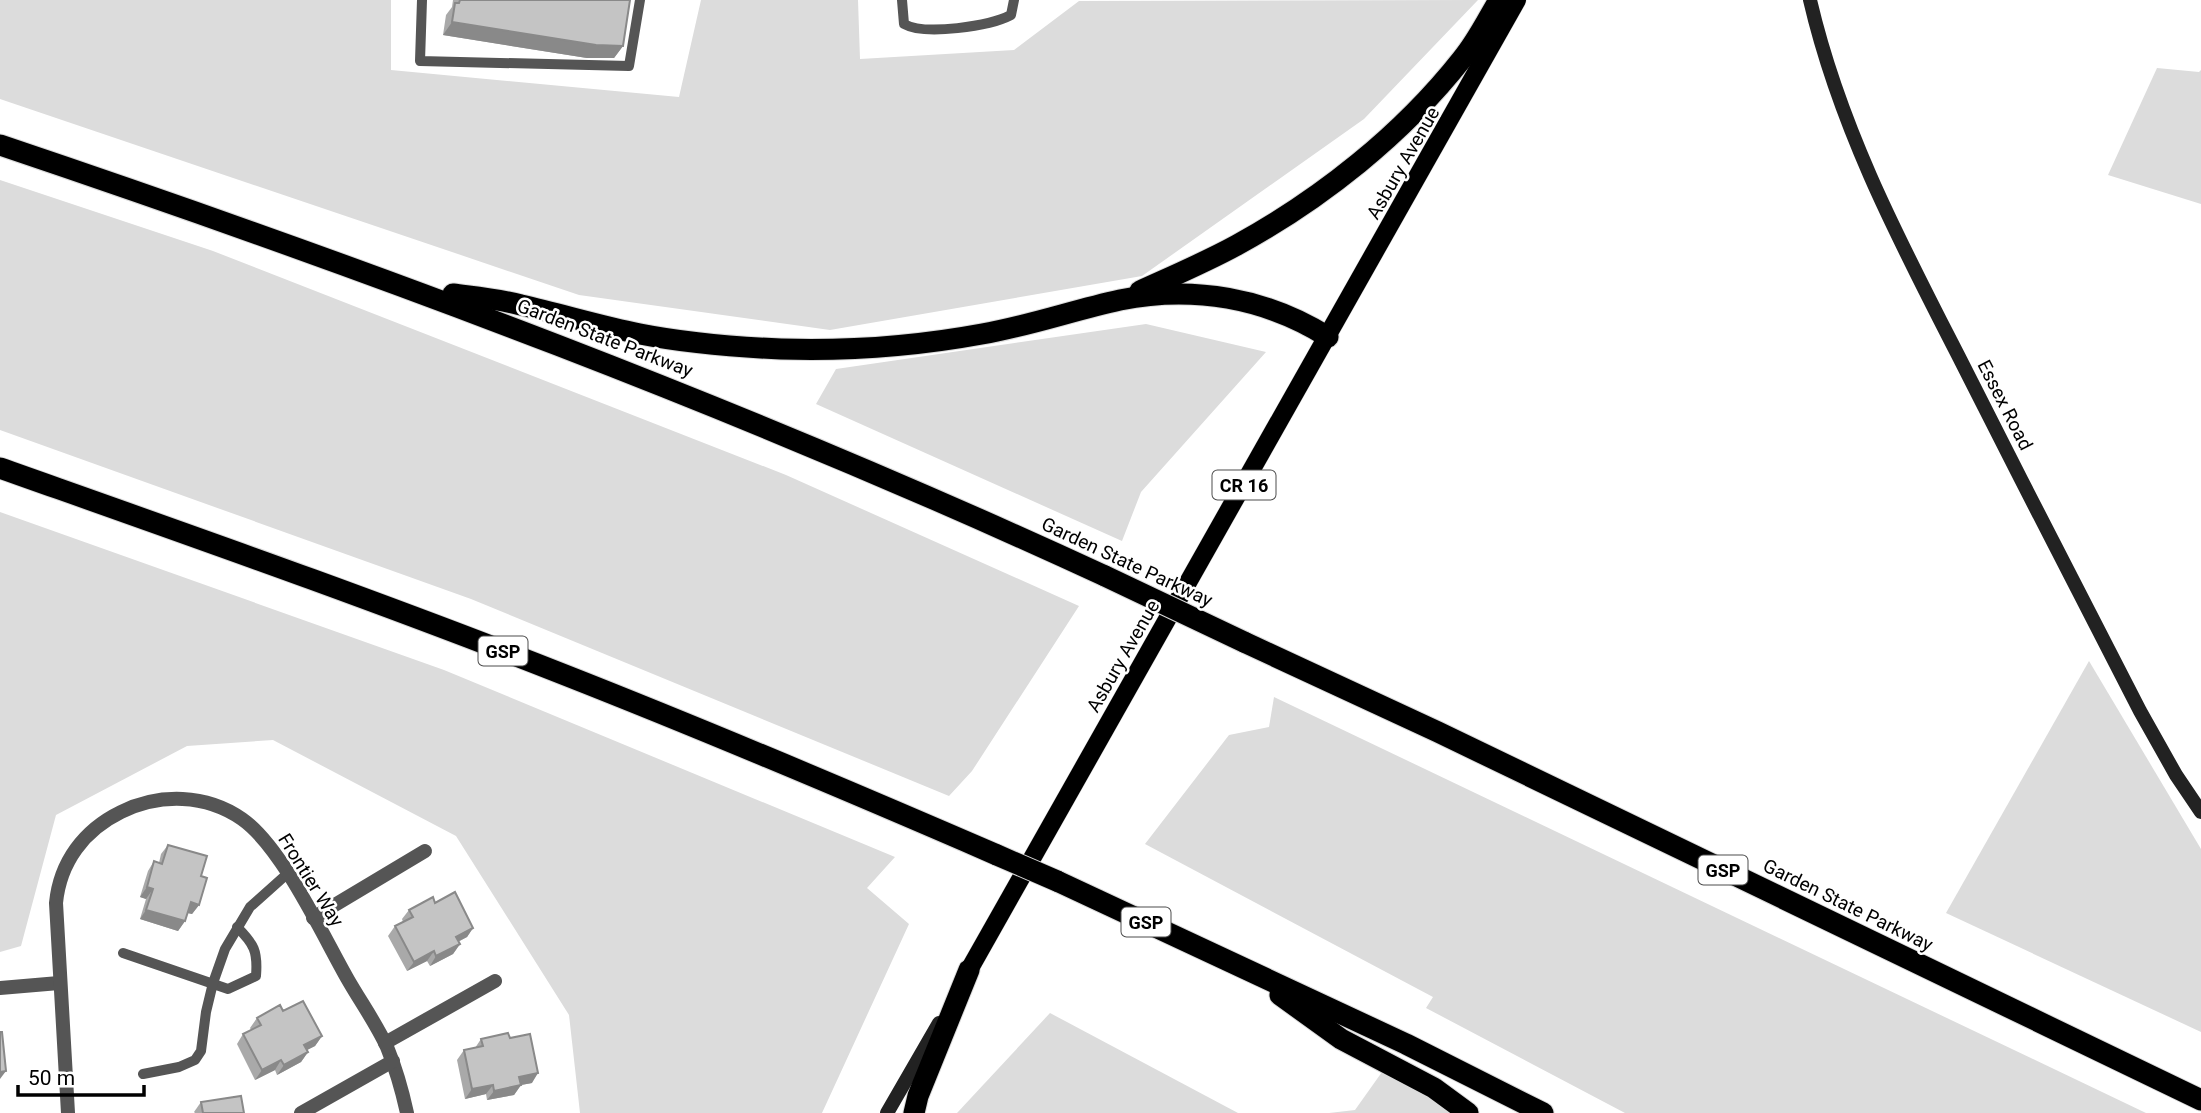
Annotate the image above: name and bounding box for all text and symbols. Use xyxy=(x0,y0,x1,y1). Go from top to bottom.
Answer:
street label: Asbury Avenue xyxy=(1362,103,1444,223)
street label: Garden State Parkway xyxy=(514,294,696,382)
street label: Essex Road xyxy=(1972,356,2038,454)
road number: CR 16 xyxy=(1212,471,1276,500)
street label: Garden State Parkway xyxy=(1038,512,1216,612)
street label: Asbury Avenue xyxy=(1082,596,1164,716)
road number: GSP xyxy=(478,636,528,666)
street label: Frontier Way xyxy=(273,829,349,931)
street label: Garden State Parkway xyxy=(1759,854,1937,956)
road number: GSP xyxy=(1698,856,1748,884)
road number: GSP xyxy=(1122,908,1170,937)
scale bar xyxy=(18,1054,144,1098)
text: 50 m xyxy=(28,1066,75,1090)

